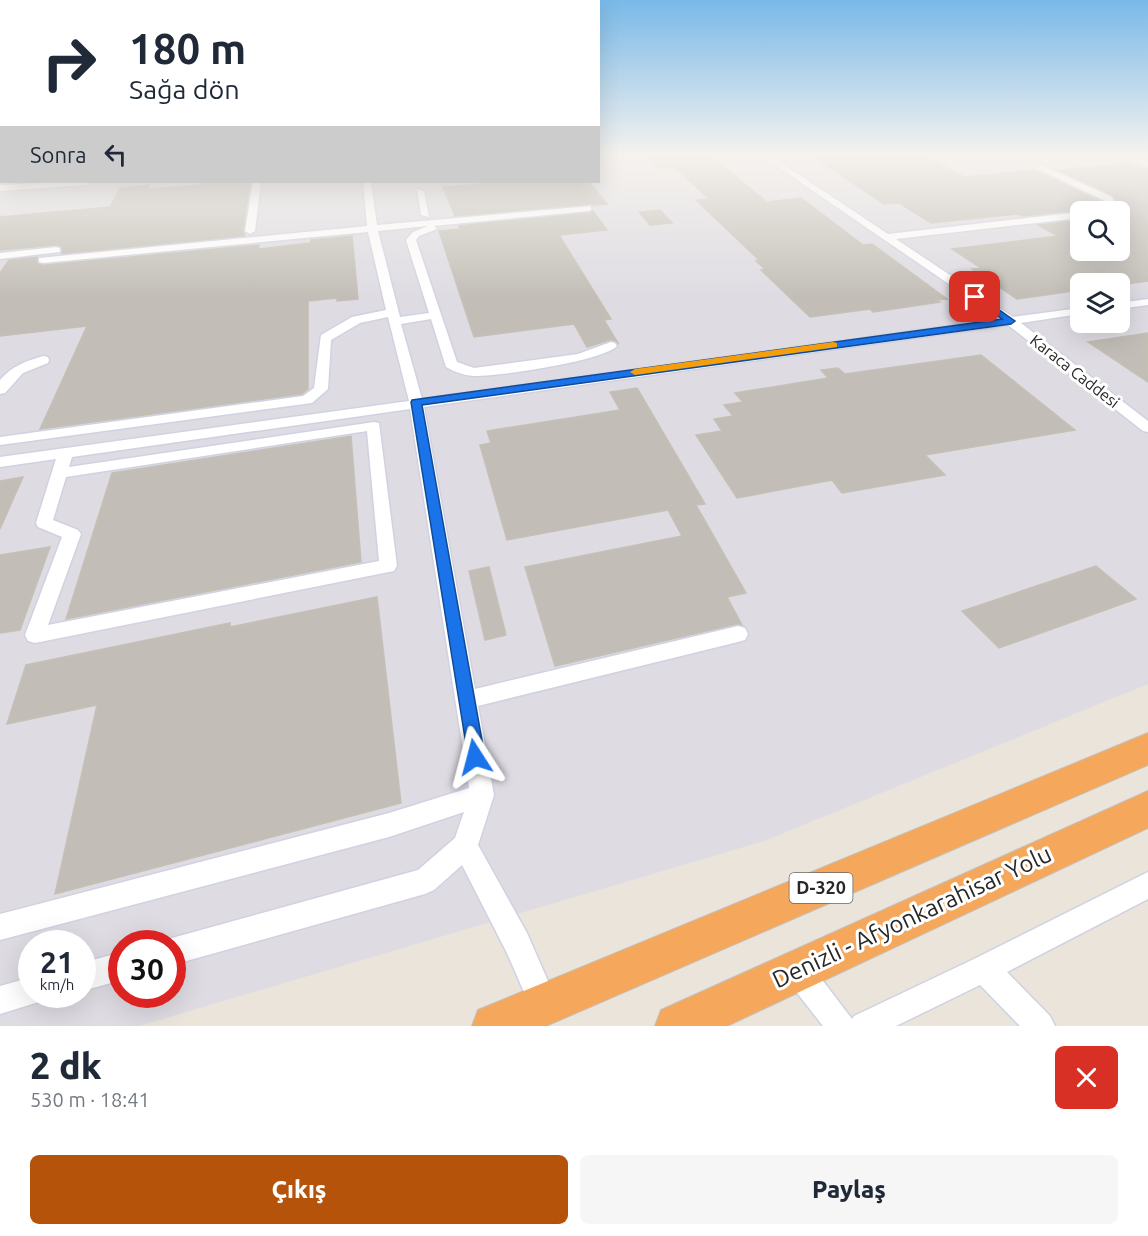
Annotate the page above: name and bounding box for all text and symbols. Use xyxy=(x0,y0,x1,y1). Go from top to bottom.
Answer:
icon: right xyxy=(30,24,108,102)
text: 180 m xyxy=(129,25,246,72)
text: Sağa dön xyxy=(129,74,240,104)
icon: left xyxy=(99,138,132,171)
text: Sonra xyxy=(30,142,87,167)
map controls xyxy=(1070,201,1130,333)
button: search xyxy=(1070,201,1130,261)
pin xyxy=(949,271,1000,322)
button: layers xyxy=(1070,273,1130,333)
icon: arrive xyxy=(958,280,991,313)
street label: Karaca Caddesi xyxy=(1027,331,1123,411)
position arrow xyxy=(443,725,507,789)
street label: Denizli - Afyonkarahisar Yolu xyxy=(768,840,1056,993)
road number: D-320 xyxy=(790,873,852,903)
speed limit sign: 30 xyxy=(108,930,186,1008)
text: 21 xyxy=(40,945,74,979)
text: km/h xyxy=(40,976,74,993)
text: 2 dk xyxy=(30,1045,102,1086)
button: close xyxy=(1055,1046,1118,1109)
text: 530 m · 18:41 xyxy=(30,1088,150,1111)
button: Çıkış xyxy=(30,1155,568,1224)
button: Paylaş xyxy=(580,1155,1118,1224)

